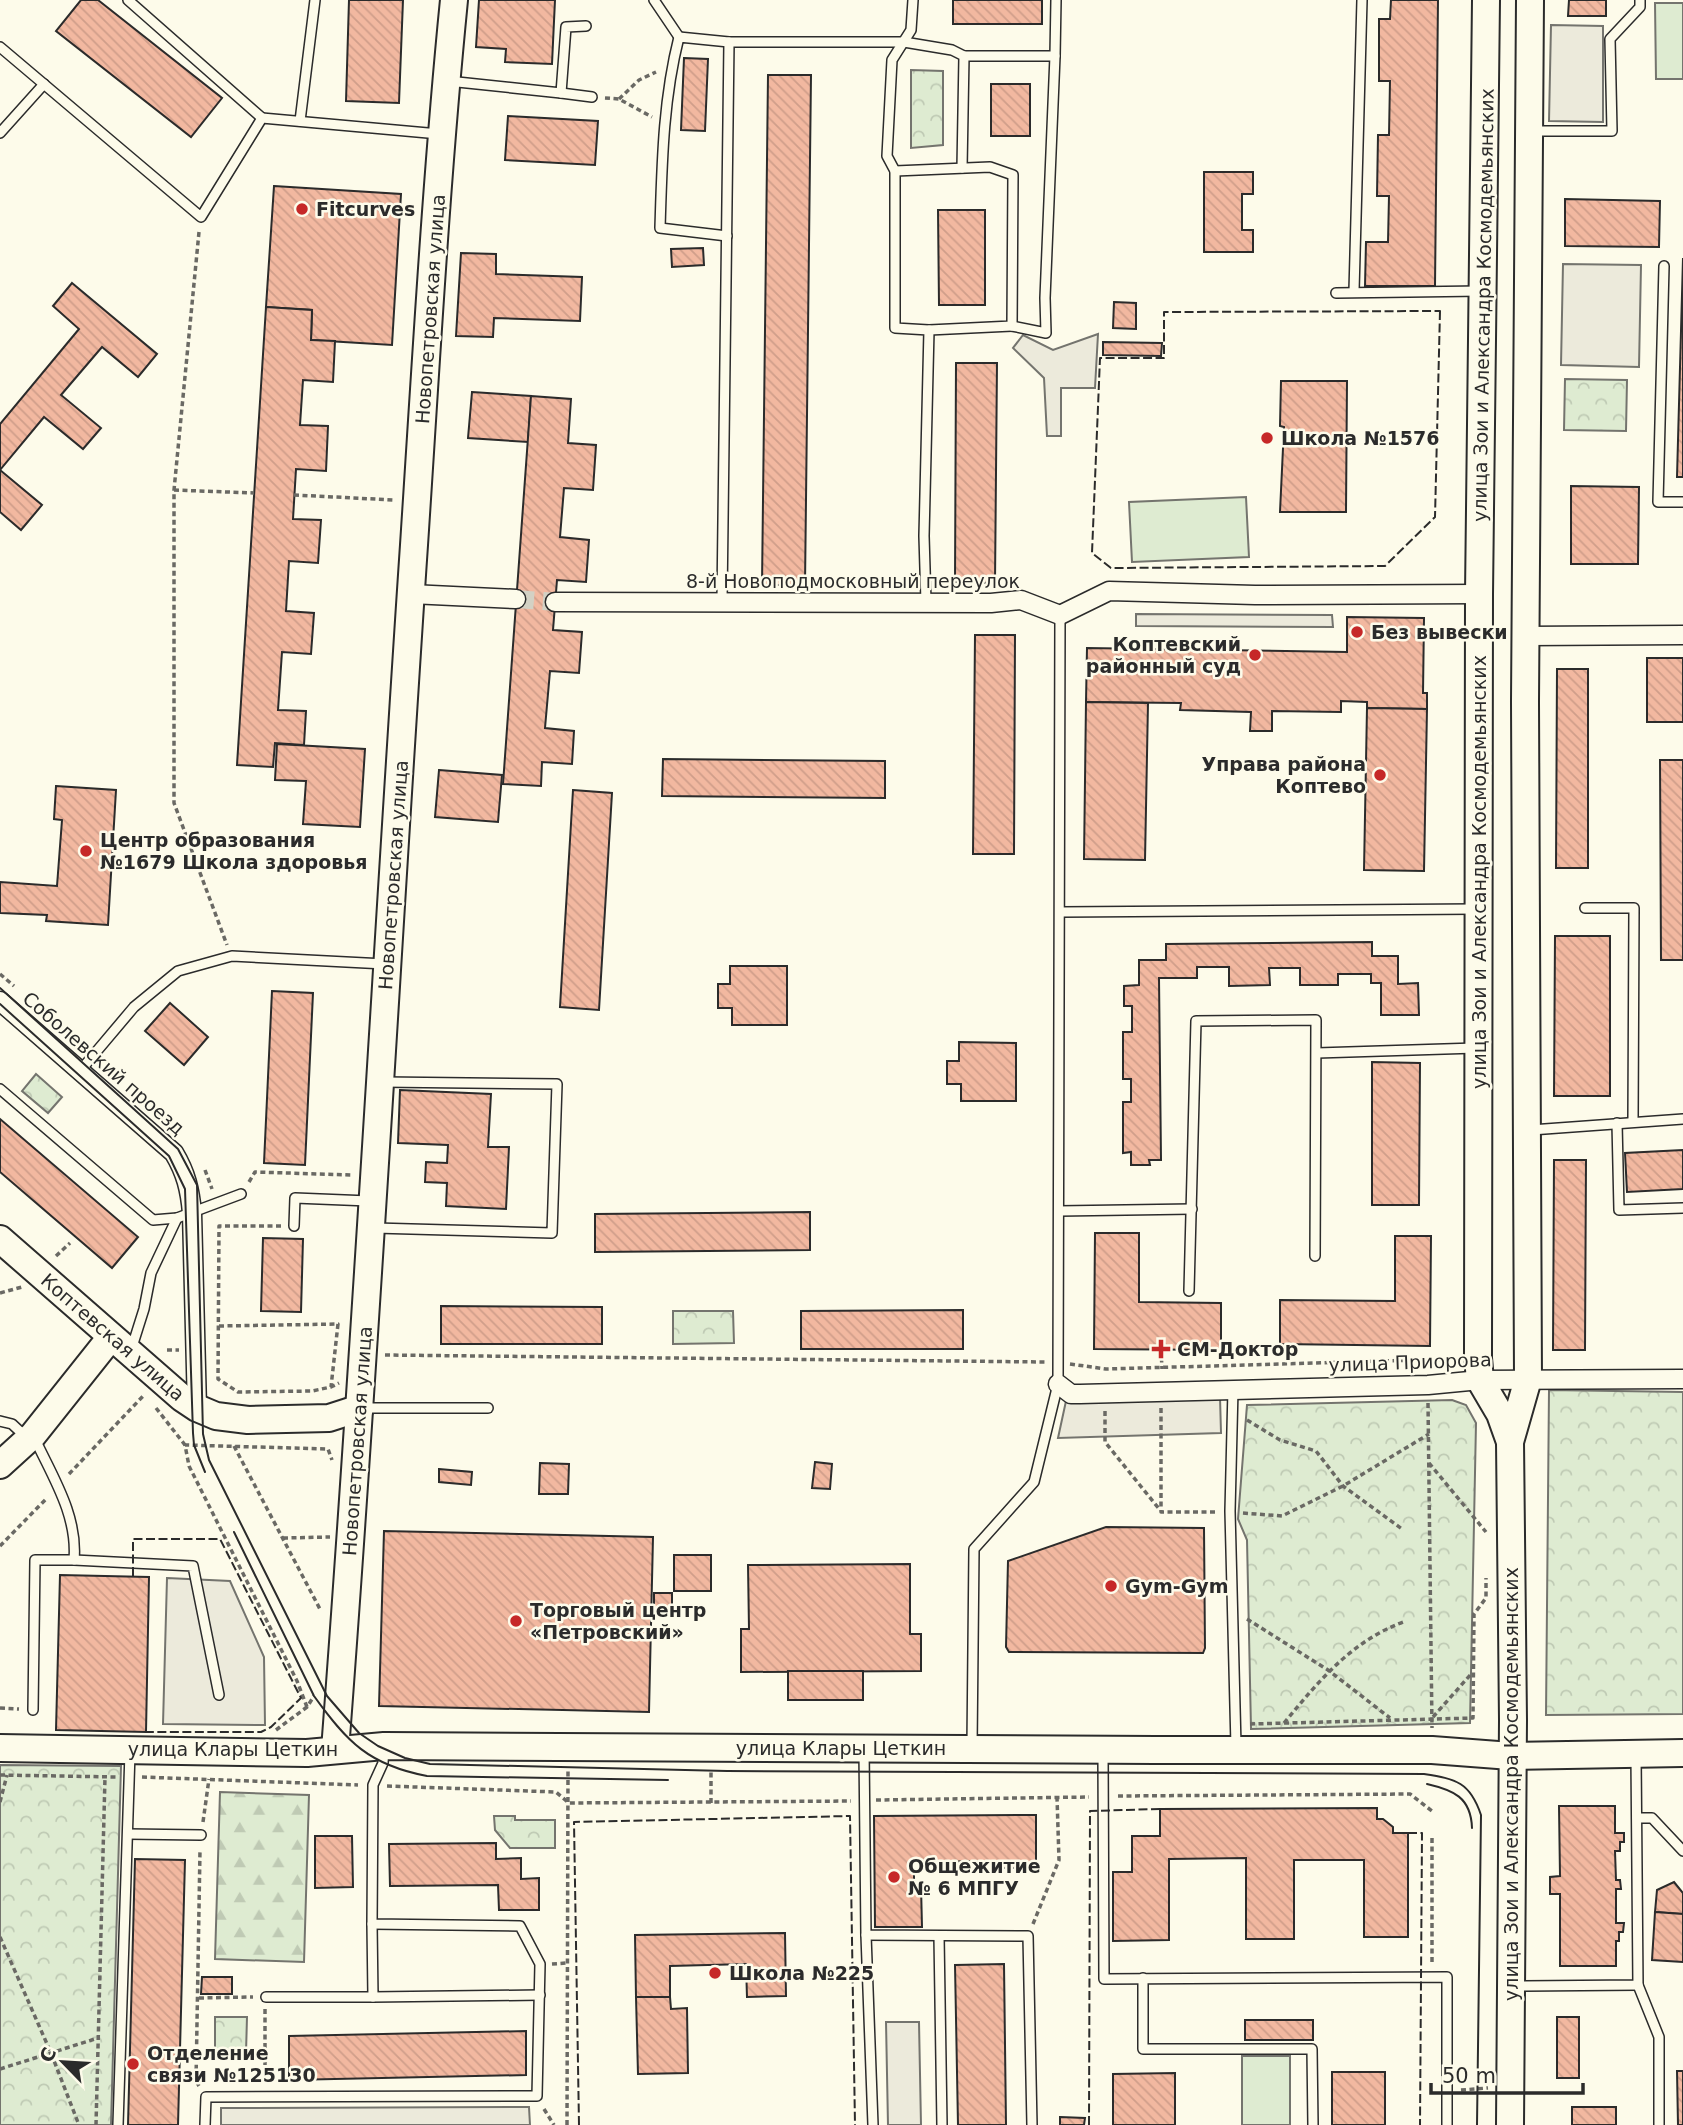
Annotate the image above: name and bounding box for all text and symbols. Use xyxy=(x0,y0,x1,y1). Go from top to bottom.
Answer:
street label: улица Зои и Александра Космодемьянских xyxy=(1468,88,1498,522)
street label: Новопетровская улица xyxy=(411,193,449,425)
place label: Fitcurves xyxy=(316,198,415,220)
marker: Fitcurves xyxy=(294,201,310,217)
place label: Школа №1576 xyxy=(1281,427,1440,449)
marker: Школа №1576 xyxy=(1259,430,1275,446)
street label: 8-й Новоподмосковный переулок xyxy=(686,570,1020,592)
place label: Без вывески xyxy=(1371,621,1508,643)
marker: Без вывески xyxy=(1349,624,1365,640)
place label: Коптевский районный суд xyxy=(1086,633,1241,677)
marker: Коптевский районный суд xyxy=(1247,647,1263,663)
street label: улица Зои и Александра Космодемьянских xyxy=(1468,655,1490,1089)
place label: Управа района Коптево xyxy=(1202,753,1366,797)
street label: Новопетровская улица xyxy=(374,759,412,991)
marker: Управа района Коптево xyxy=(1372,767,1388,783)
place label: Центр образования №1679 Школа здоровья xyxy=(100,829,367,873)
marker: Центр образования №1679 Школа здоровья xyxy=(78,843,94,859)
street label: Соболевский проезд xyxy=(19,987,189,1139)
street label: Коптевская улица xyxy=(37,1269,189,1405)
street label: Новопетровская улица xyxy=(338,1325,376,1557)
place label: СМ-Доктор xyxy=(1177,1338,1298,1360)
marker: СМ-Доктор xyxy=(1151,1339,1171,1359)
street label: улица Приорова xyxy=(1328,1348,1492,1376)
street label: улица Зои и Александра Космодемьянских xyxy=(1500,1567,1522,2001)
place label: Gym-Gym xyxy=(1125,1575,1228,1597)
marker: Gym-Gym xyxy=(1103,1578,1119,1594)
place label: Торговый центр «Петровский» xyxy=(530,1599,706,1643)
marker: Торговый центр «Петровский» xyxy=(508,1613,524,1629)
street label: улица Клары Цеткин xyxy=(736,1737,946,1759)
street label: улица Клары Цеткин xyxy=(128,1738,338,1760)
place label: Общежитие № 6 МПГУ xyxy=(908,1855,1041,1899)
marker: Общежитие № 6 МПГУ xyxy=(886,1869,902,1885)
place label: Школа №225 xyxy=(729,1962,874,1984)
marker: Школа №225 xyxy=(707,1965,723,1981)
north arrow xyxy=(28,2027,98,2097)
place label: Отделение связи №125130 xyxy=(147,2042,316,2086)
text: С xyxy=(35,2044,61,2066)
scale bar xyxy=(1431,2052,1583,2096)
marker: Отделение связи №125130 xyxy=(125,2056,141,2072)
text: 50 m xyxy=(1442,2064,1496,2088)

